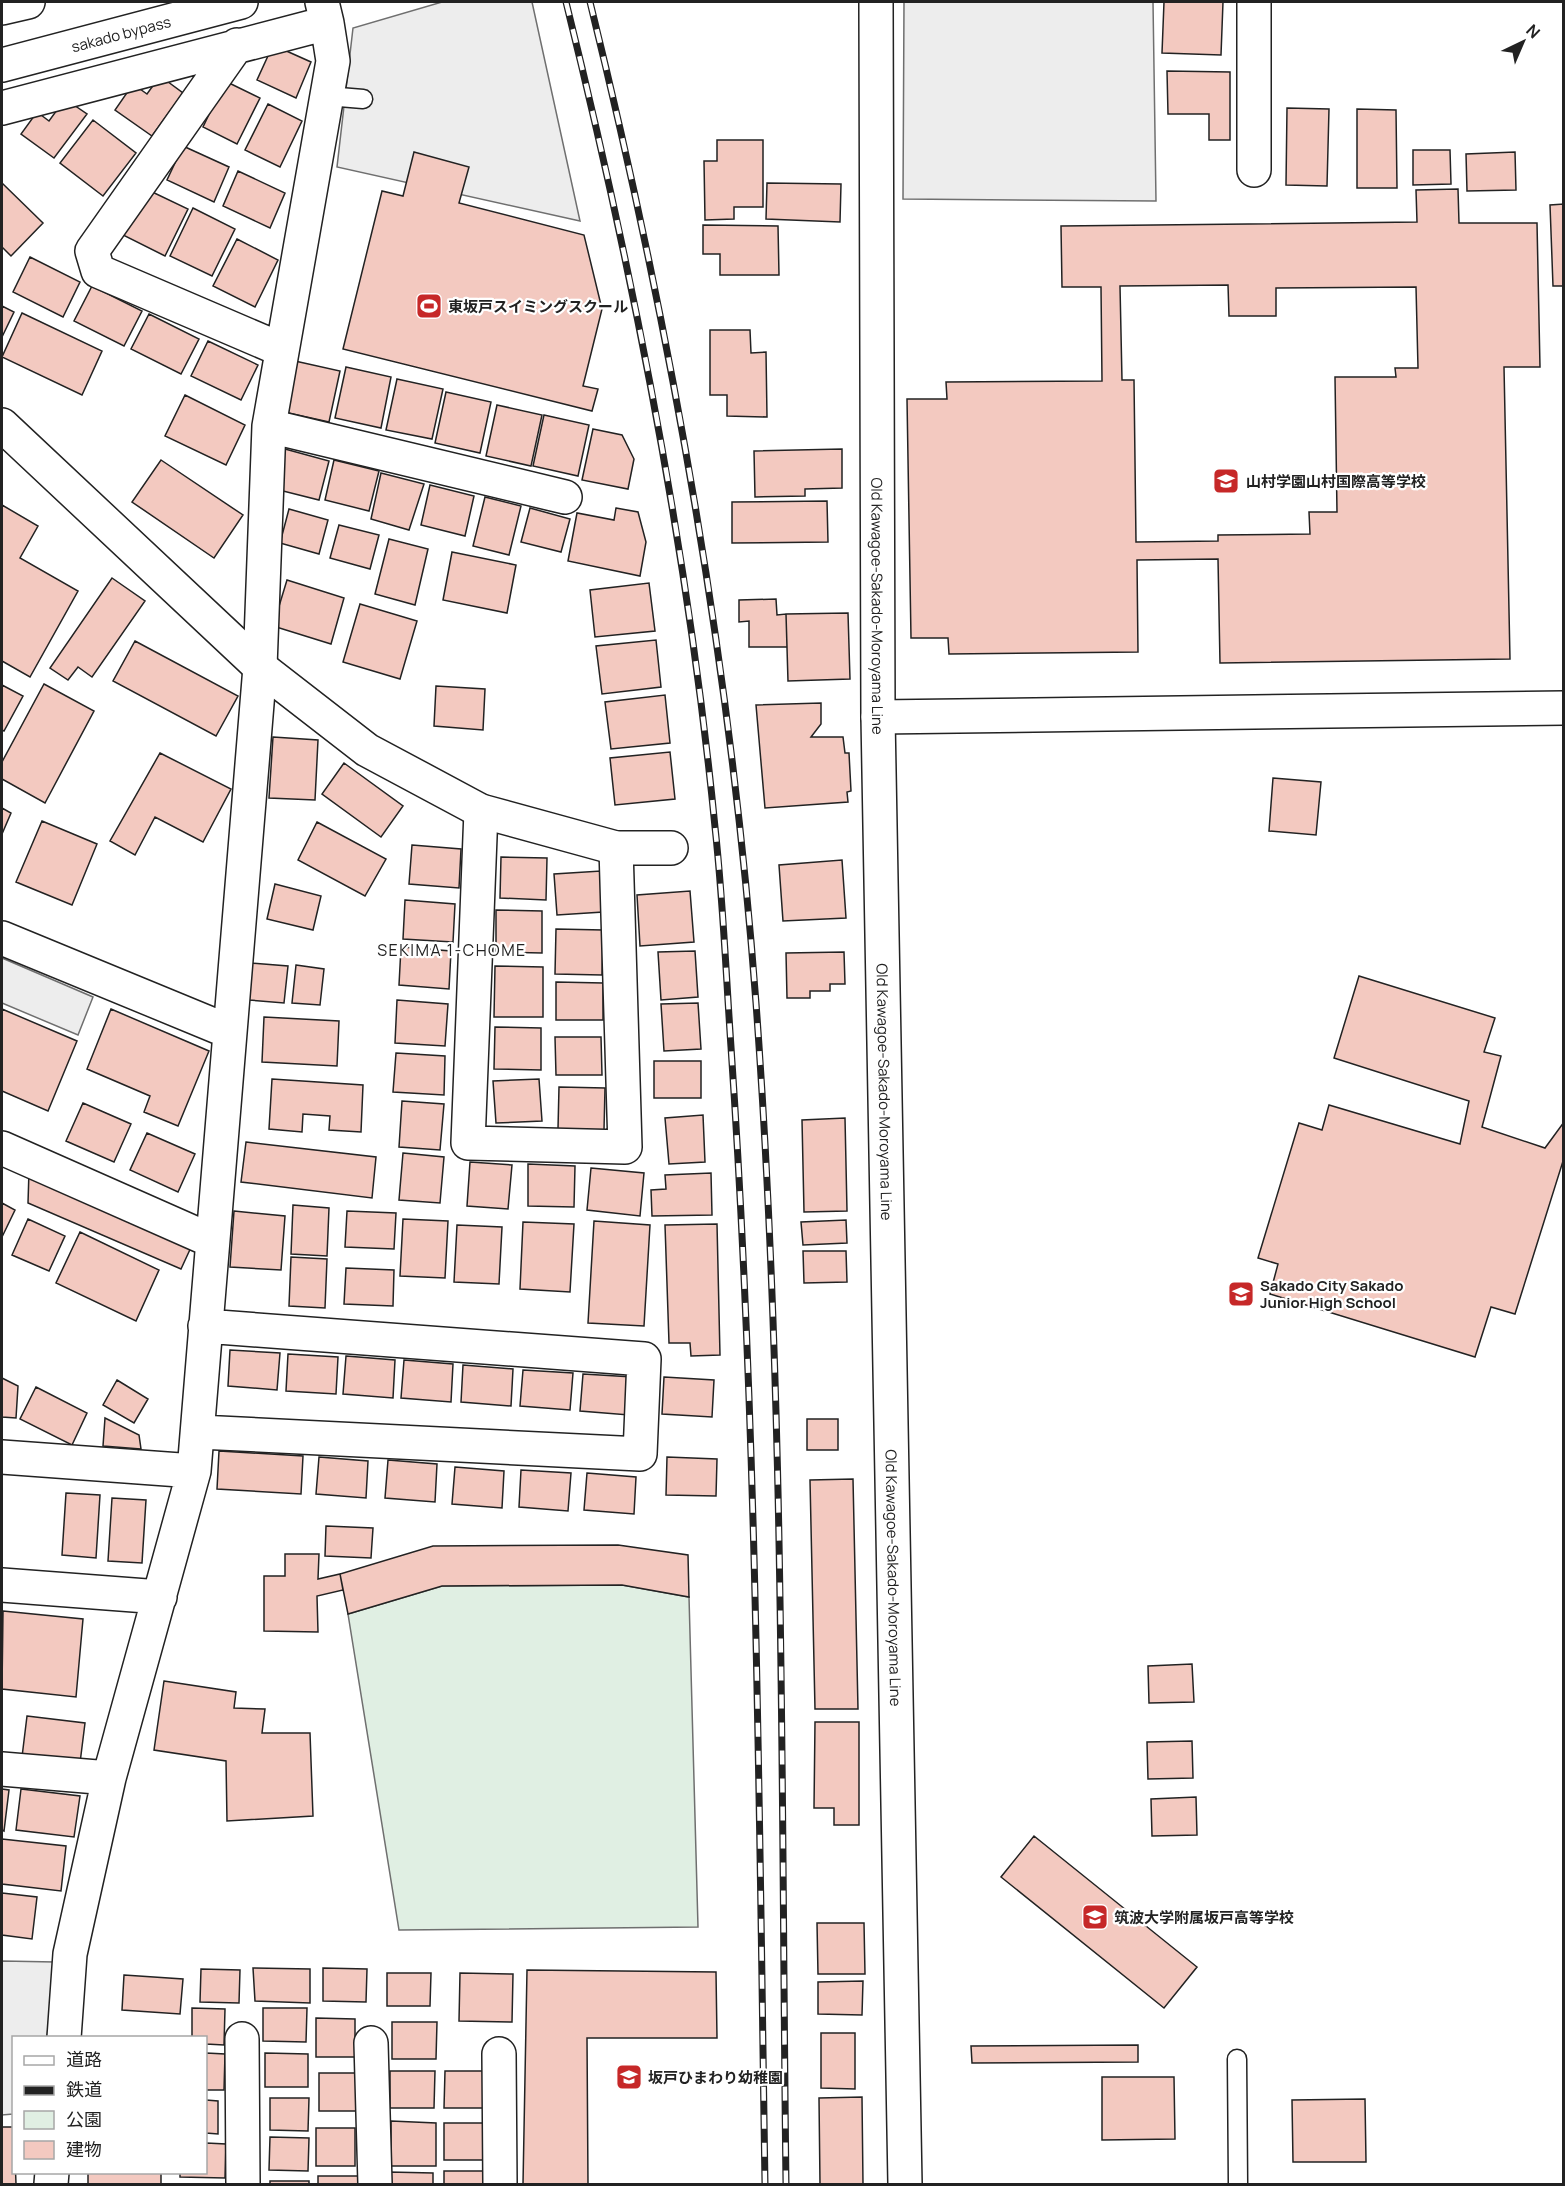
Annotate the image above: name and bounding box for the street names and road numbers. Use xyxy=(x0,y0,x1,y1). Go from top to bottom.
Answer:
street label: sakado bypass xyxy=(69,10,173,57)
street label: Old Kawagoe-Sakado-Moroyama Line xyxy=(867,477,889,735)
street label: Old Kawagoe-Sakado-Moroyama Line xyxy=(872,963,898,1221)
street label: Old Kawagoe-Sakado-Moroyama Line xyxy=(881,1449,907,1707)

